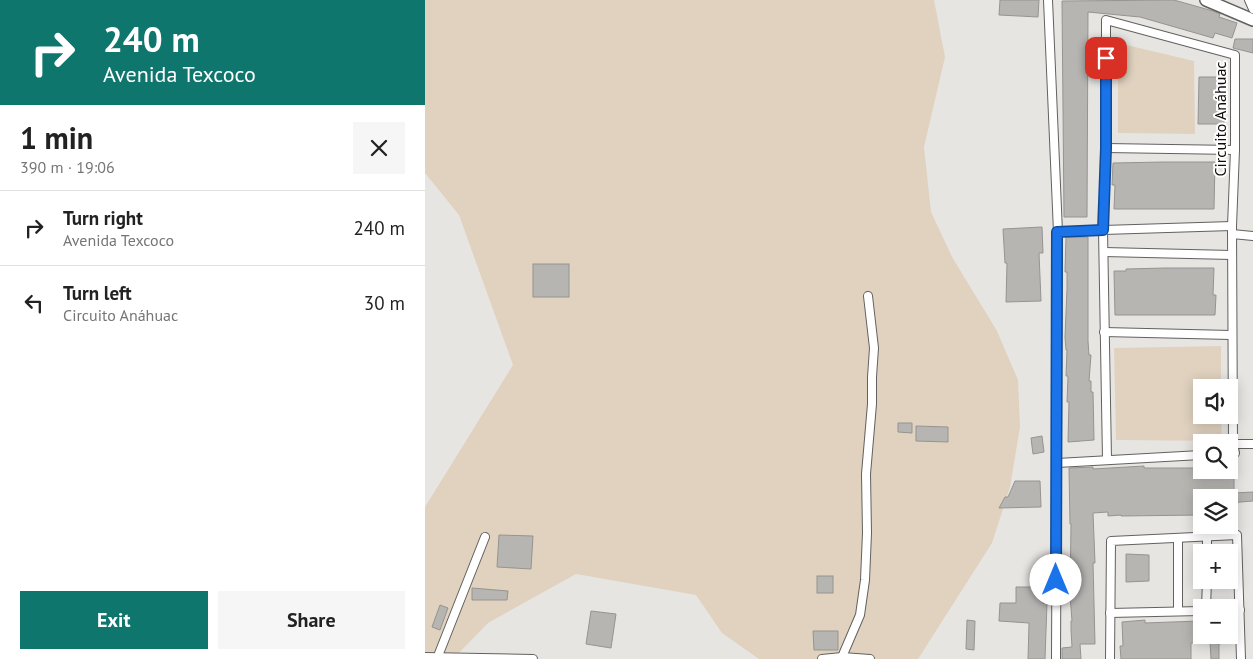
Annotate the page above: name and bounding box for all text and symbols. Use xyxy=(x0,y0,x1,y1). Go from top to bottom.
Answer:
text: 240 m xyxy=(103,16,200,62)
icon: right xyxy=(20,20,85,85)
pin xyxy=(1085,37,1127,79)
icon: arrive xyxy=(1092,44,1120,72)
text: Avenida Texcoco xyxy=(103,60,256,88)
street label: Circuito Anáhuac xyxy=(1210,61,1230,177)
text: 1 min xyxy=(20,118,93,157)
button: close xyxy=(353,122,405,174)
text: 390 m · 19:06 xyxy=(20,157,115,177)
text: Turn right xyxy=(63,206,143,230)
icon: right xyxy=(20,214,48,242)
text: 240 m xyxy=(353,216,405,240)
text: Avenida Texcoco xyxy=(63,230,174,250)
text: Turn left xyxy=(63,281,132,305)
icon: left xyxy=(20,289,48,317)
text: 30 m xyxy=(364,291,405,315)
text: Circuito Anáhuac xyxy=(63,305,178,325)
map controls xyxy=(1193,379,1238,644)
button: sound xyxy=(1193,379,1238,424)
button: search xyxy=(1193,434,1238,479)
button: layers xyxy=(1193,489,1238,534)
button: + xyxy=(1193,544,1238,589)
position arrow xyxy=(1029,553,1081,605)
button: Exit xyxy=(20,591,208,649)
button: Share xyxy=(218,591,405,649)
button: − xyxy=(1193,599,1238,644)

